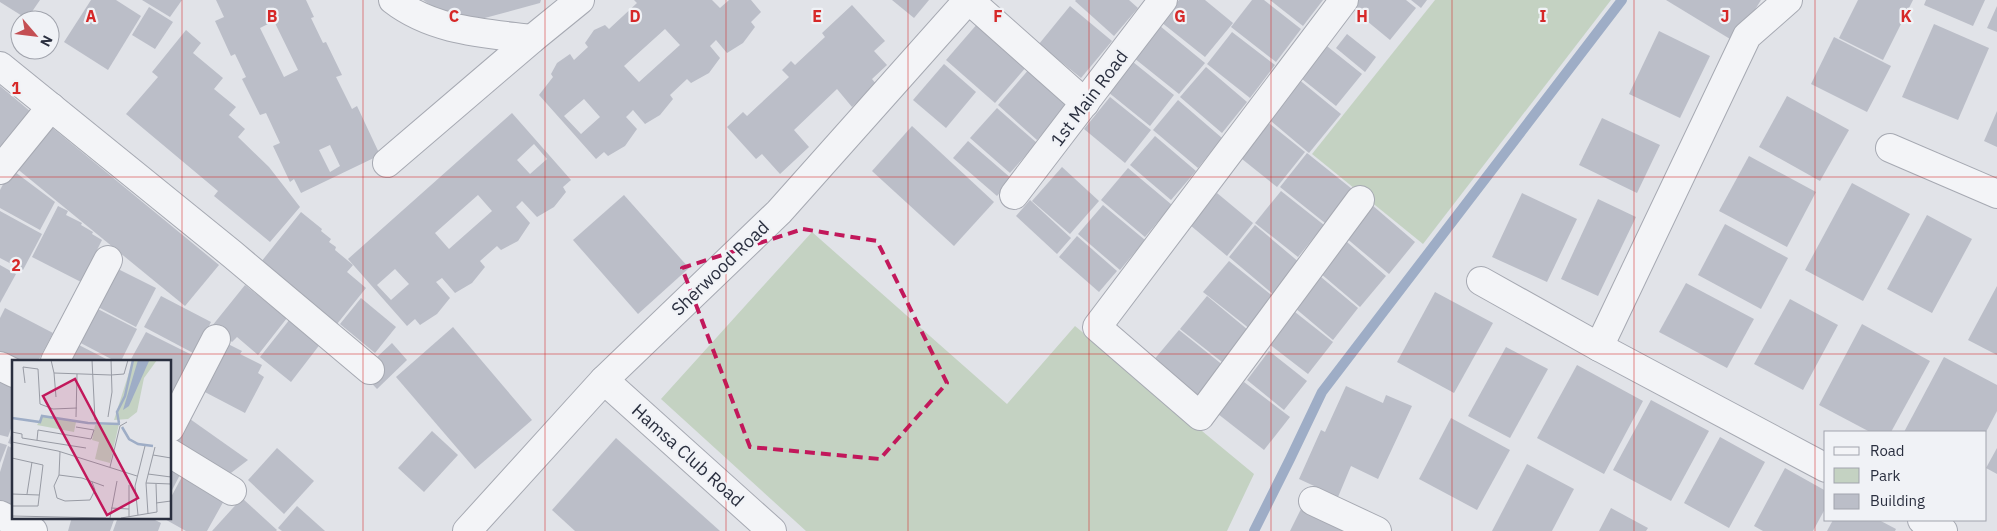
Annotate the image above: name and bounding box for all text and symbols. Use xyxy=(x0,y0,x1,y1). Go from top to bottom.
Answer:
text: A xyxy=(86,6,97,26)
text: B xyxy=(267,6,278,26)
text: C xyxy=(449,6,459,26)
text: D xyxy=(629,6,641,26)
text: E xyxy=(812,6,822,26)
text: F xyxy=(993,6,1003,26)
text: G xyxy=(1174,6,1186,26)
text: H xyxy=(1356,6,1368,26)
text: I xyxy=(1540,6,1547,26)
text: J xyxy=(1721,6,1729,26)
text: K xyxy=(1900,6,1912,26)
north arrow xyxy=(10,10,60,60)
text: N xyxy=(36,32,57,50)
street label: 1st Main Road xyxy=(1045,45,1133,151)
text: 1 xyxy=(11,78,21,98)
street label: Sherwood Road xyxy=(666,216,774,320)
text: 2 xyxy=(11,255,21,275)
inset map xyxy=(12,360,171,518)
street label: Hamsa Club Road xyxy=(627,399,749,511)
legend xyxy=(1824,431,1987,521)
text: Road xyxy=(1870,441,1905,460)
text: Park xyxy=(1870,466,1900,485)
text: Building xyxy=(1870,491,1925,510)

